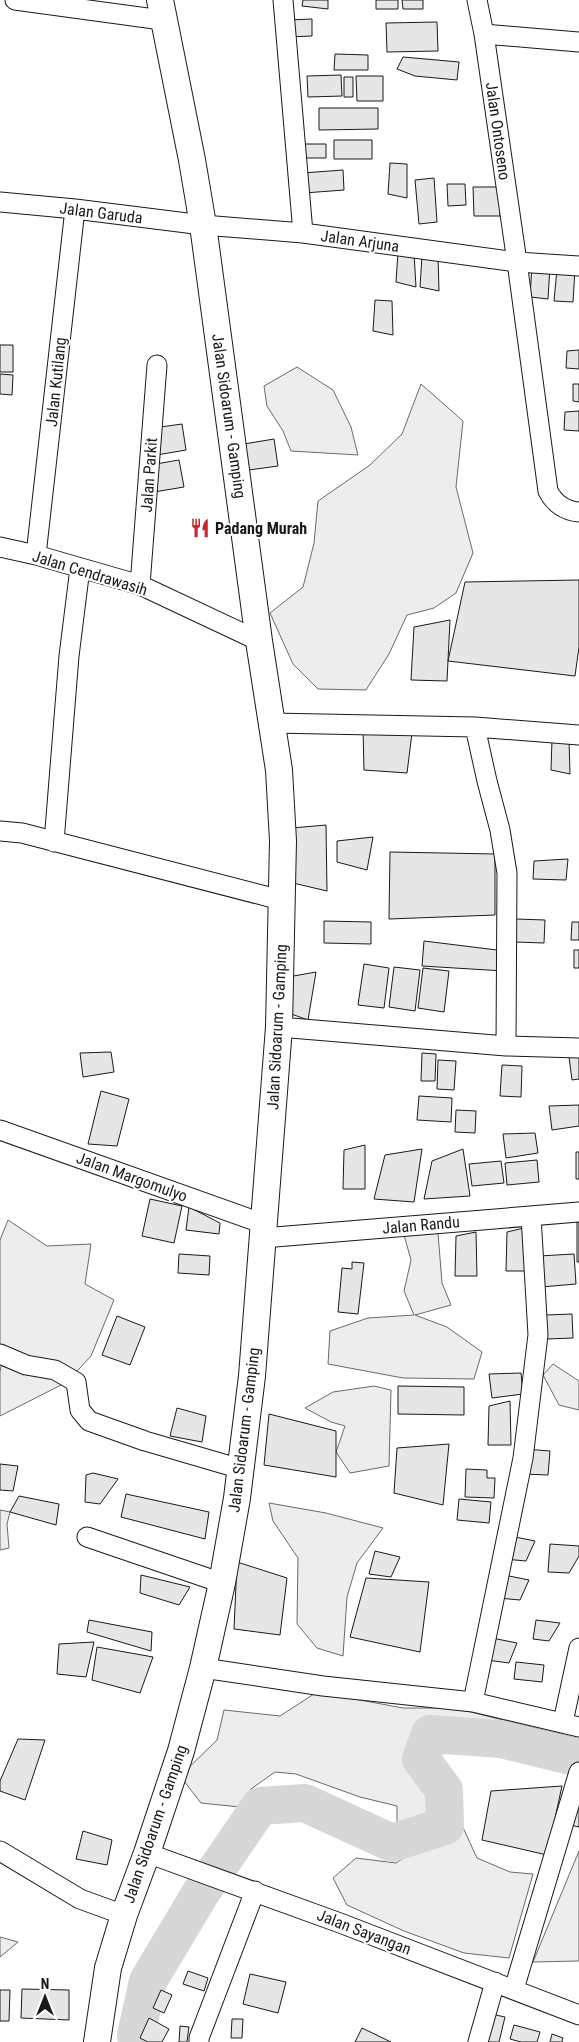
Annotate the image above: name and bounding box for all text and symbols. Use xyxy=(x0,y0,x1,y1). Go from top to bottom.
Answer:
street label: Jalan Ontoseno xyxy=(482,81,514,181)
street label: Jalan Garuda xyxy=(58,198,144,228)
street label: Jalan Arjuna xyxy=(320,226,400,256)
street label: Jalan Sidoarum - Gamping xyxy=(208,332,250,500)
street label: Jalan Kutilang xyxy=(42,336,70,428)
street label: Jalan Parkit xyxy=(137,437,161,513)
restaurant icon: Padang Murah xyxy=(189,517,211,539)
place label: Padang Murah xyxy=(215,519,307,538)
street label: Jalan Cendrawasih xyxy=(30,546,150,600)
street label: Jalan Sidoarum - Gamping xyxy=(263,944,291,1110)
street label: Jalan Margomulyo xyxy=(74,1148,190,1206)
street label: Jalan Randu xyxy=(381,1212,461,1238)
street label: Jalan Sidoarum - Gamping xyxy=(224,1346,264,1514)
street label: Jalan Sidoarum - Gamping xyxy=(119,1742,191,1906)
street label: Jalan Sayangan xyxy=(314,1905,414,1959)
north arrow xyxy=(20,1972,70,2022)
text: N xyxy=(41,1976,49,1992)

